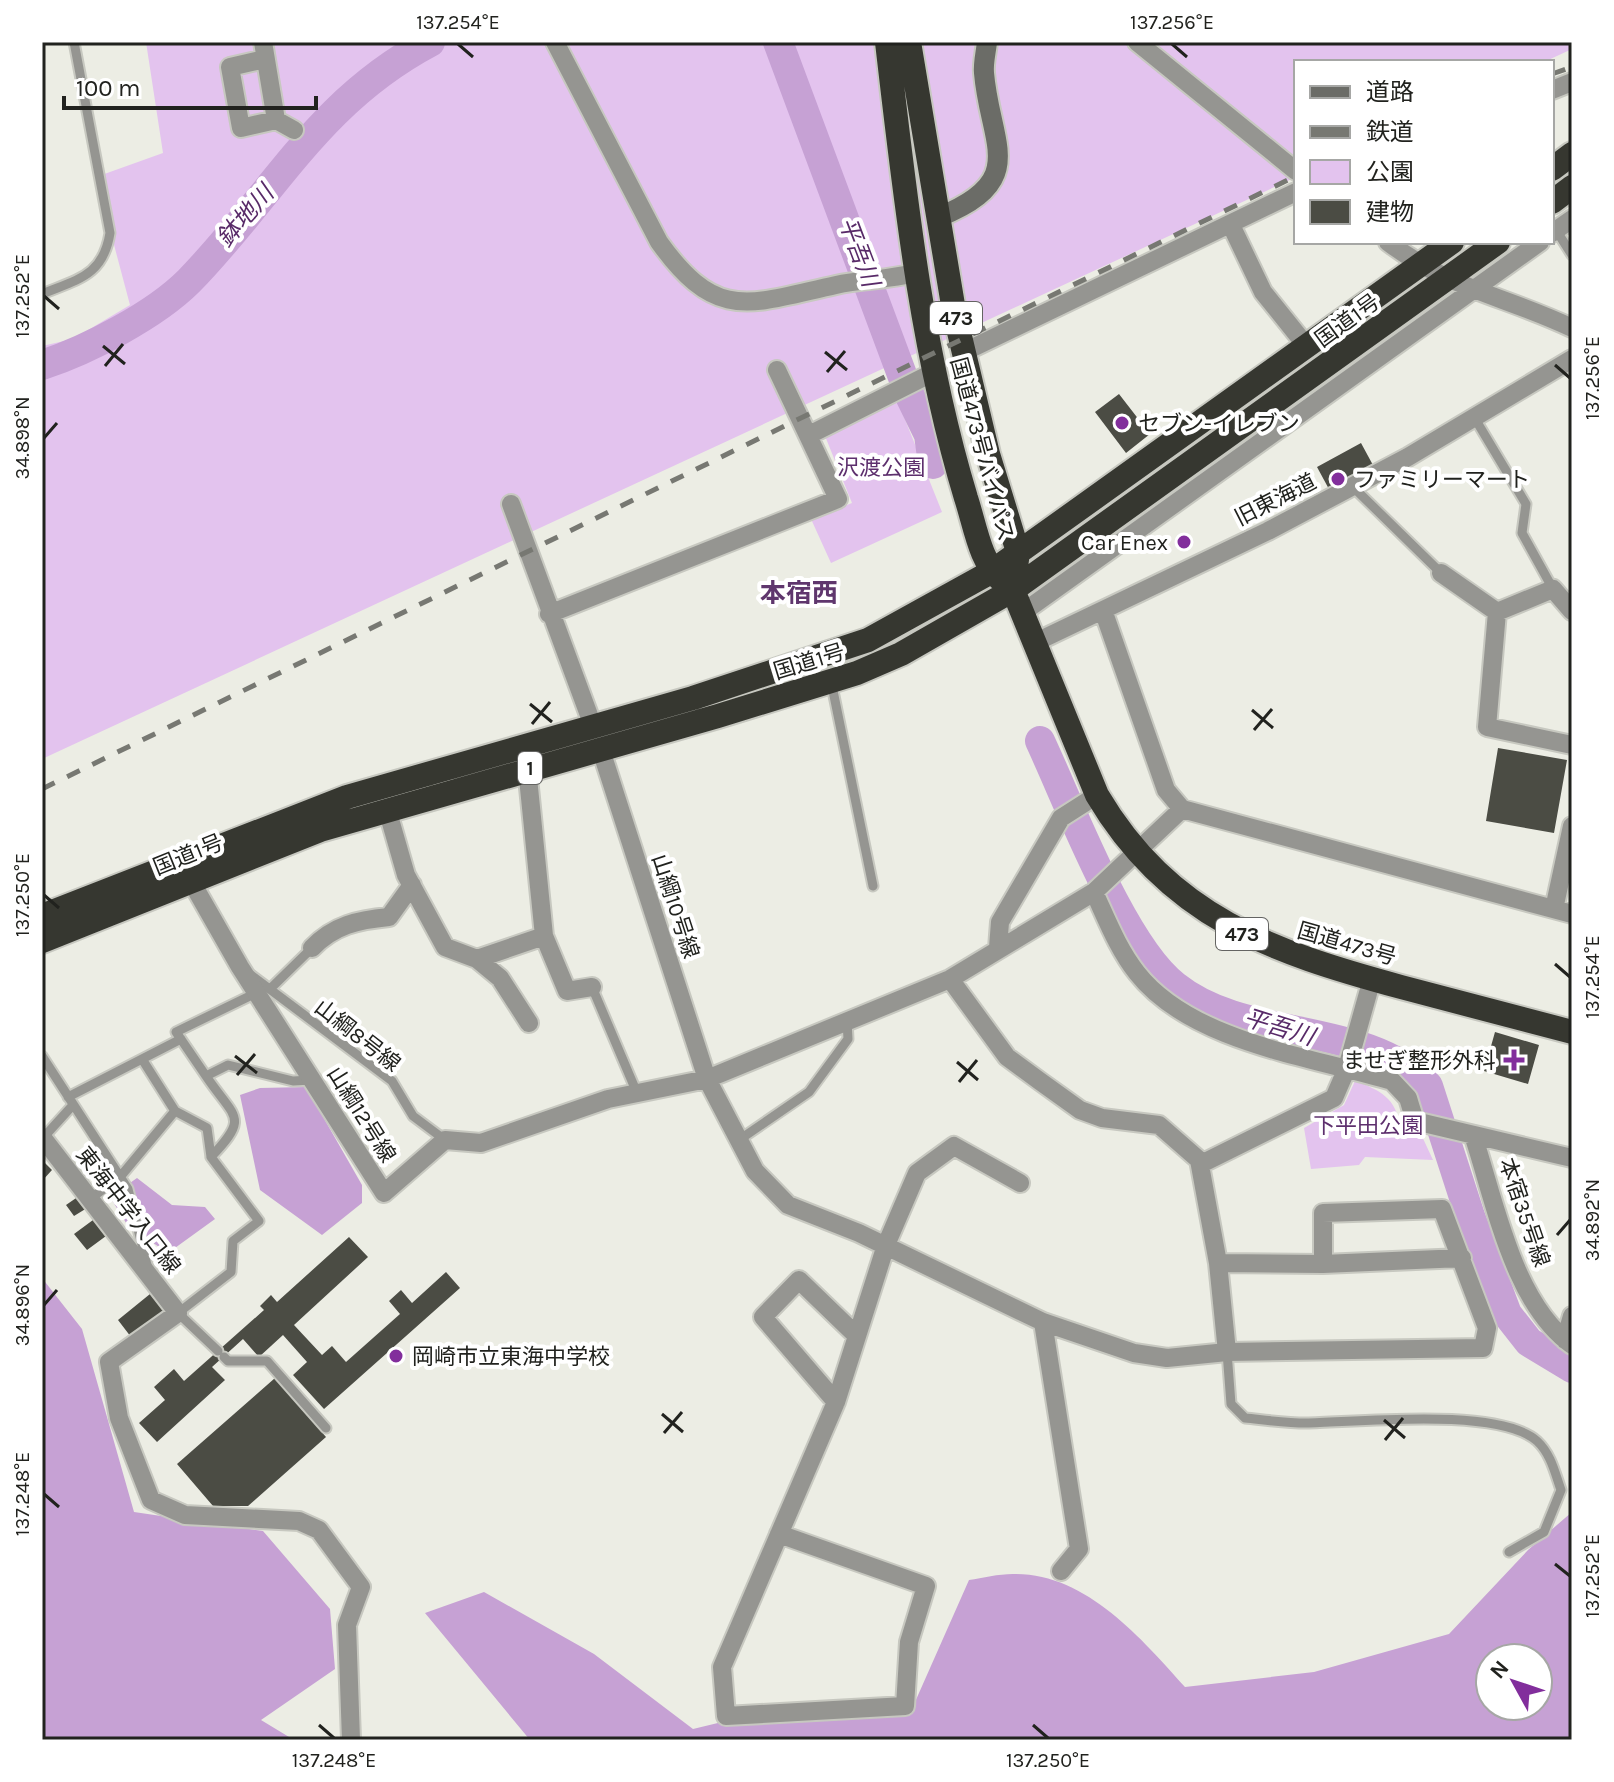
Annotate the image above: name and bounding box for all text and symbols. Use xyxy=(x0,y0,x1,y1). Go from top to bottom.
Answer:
text: 137.254°E xyxy=(416,11,500,34)
text: 137.256°E xyxy=(1130,11,1214,34)
scale bar xyxy=(64,60,316,110)
legend xyxy=(1294,60,1554,244)
text: 100 m xyxy=(76,74,141,102)
text: 道路 xyxy=(1366,78,1414,106)
text: 鉄道 xyxy=(1366,118,1414,146)
text: 公園 xyxy=(1366,158,1414,186)
water label: 鉢地川 xyxy=(211,177,281,252)
text: 建物 xyxy=(1366,198,1414,226)
water label: 平吾川 xyxy=(833,213,886,293)
text: 137.252°E xyxy=(11,254,34,338)
street label: 国道1号 xyxy=(1310,289,1385,353)
road number: 473 xyxy=(930,302,982,334)
text: 137.256°E xyxy=(1581,336,1604,420)
street label: 国道473号バイパス xyxy=(945,355,1019,544)
text: 34.898°N xyxy=(11,396,34,480)
place label: セブン-イレブン xyxy=(1138,411,1300,437)
marker: セブン-イレブン xyxy=(1113,414,1131,432)
park label: 沢渡公園 xyxy=(837,455,925,481)
place label: ファミリーマート xyxy=(1354,467,1530,493)
street label: 旧東海道 xyxy=(1230,468,1321,531)
marker: ファミリーマート xyxy=(1329,470,1347,488)
place label: Car Enex xyxy=(1081,530,1168,556)
marker: Car Enex xyxy=(1175,533,1193,551)
district label: 本宿西 xyxy=(760,578,838,609)
street label: 国道1号 xyxy=(770,639,848,685)
road number: 1 xyxy=(518,752,542,784)
street label: 国道1号 xyxy=(150,829,227,881)
street label: 山綱10号線 xyxy=(646,851,704,962)
text: 137.250°E xyxy=(11,853,34,937)
street label: 国道473号 xyxy=(1294,917,1399,970)
road number: 473 xyxy=(1216,918,1268,950)
text: 137.254°E xyxy=(1581,935,1604,1019)
street label: 山綱8号線 xyxy=(309,994,405,1077)
water label: 平吾川 xyxy=(1240,1003,1320,1052)
place label: ませぎ整形外科 xyxy=(1343,1048,1496,1074)
marker: ませぎ整形外科 xyxy=(1503,1049,1525,1071)
street label: 山綱12号線 xyxy=(322,1062,401,1167)
park label: 下平田公園 xyxy=(1313,1113,1423,1139)
street label: 東海中学入口線 xyxy=(71,1142,186,1279)
street label: 本宿35号線 xyxy=(1493,1154,1555,1270)
text: 34.892°N xyxy=(1581,1179,1604,1261)
text: 34.896°N xyxy=(11,1264,34,1346)
place label: 岡崎市立東海中学校 xyxy=(412,1344,610,1370)
marker: 岡崎市立東海中学校 xyxy=(387,1347,405,1365)
text: 137.248°E xyxy=(11,1452,34,1536)
text: 137.252°E xyxy=(1581,1534,1604,1618)
north arrow xyxy=(1474,1642,1554,1722)
text: N xyxy=(1484,1655,1514,1684)
text: 137.248°E xyxy=(292,1749,376,1772)
text: 137.250°E xyxy=(1006,1749,1090,1772)

